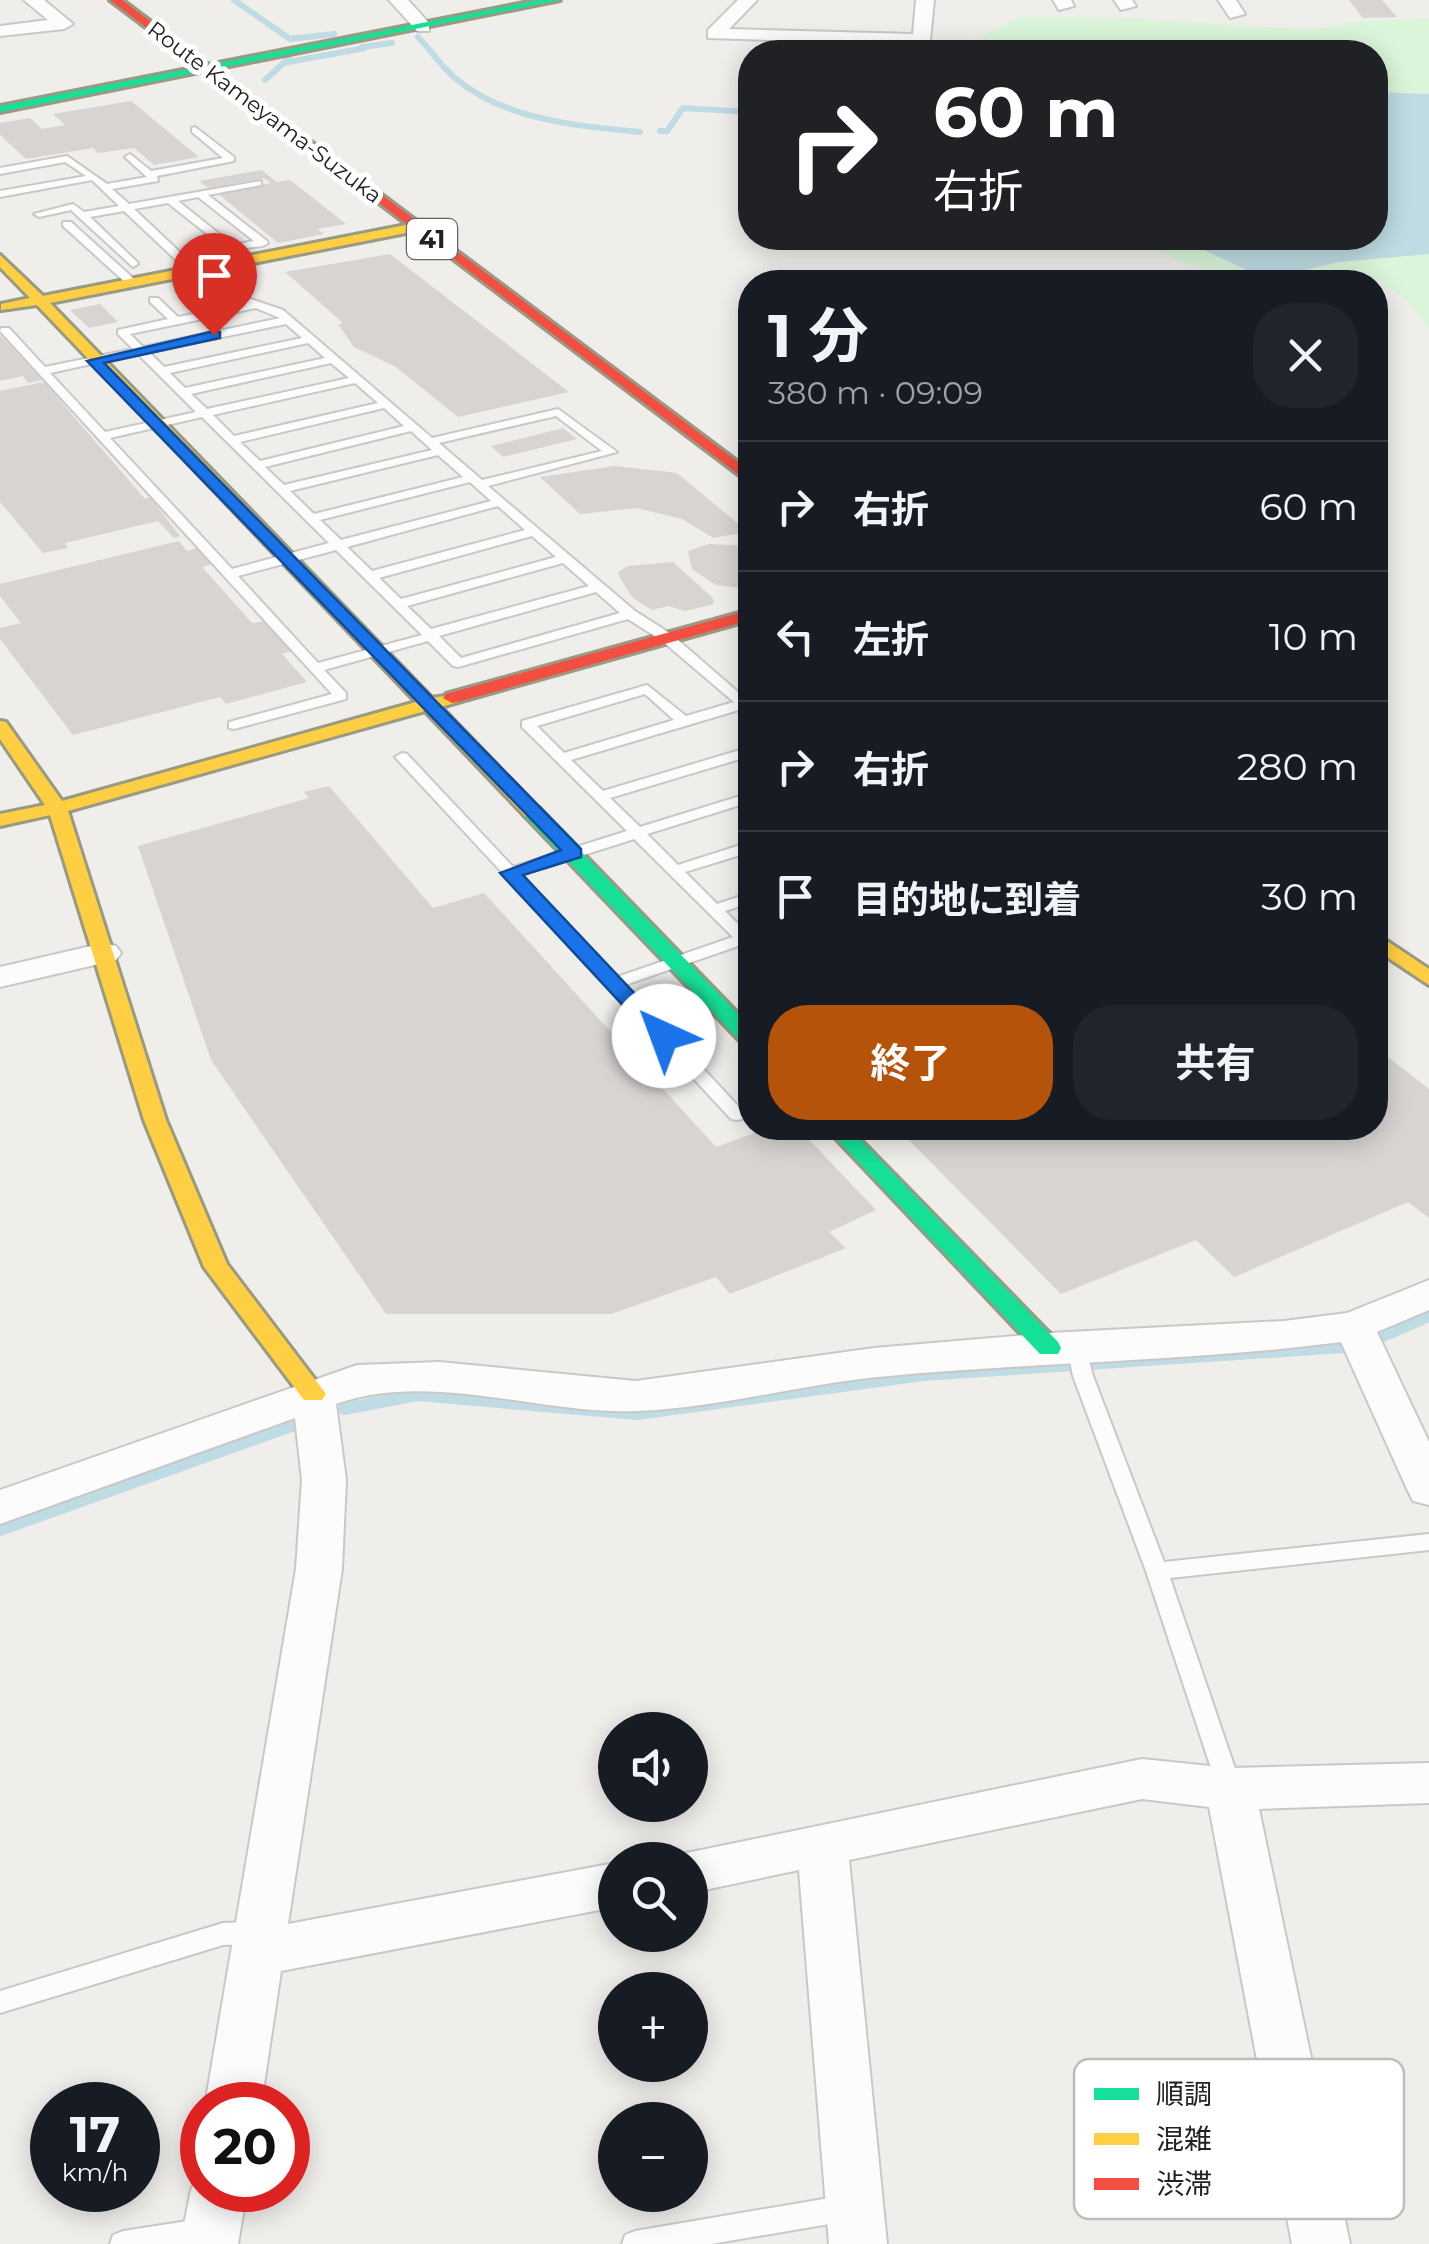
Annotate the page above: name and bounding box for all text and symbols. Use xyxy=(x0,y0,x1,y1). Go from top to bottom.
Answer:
street label: Route Kameyama-Suzuka xyxy=(142,16,387,209)
text: 60 m xyxy=(933,69,1118,155)
icon: right xyxy=(768,80,898,210)
text: 右折 xyxy=(933,163,1023,218)
road number: 41 xyxy=(407,219,457,259)
pin xyxy=(172,233,257,336)
icon: arrive xyxy=(187,248,242,303)
text: 1 分 xyxy=(768,299,869,372)
button: close xyxy=(1253,303,1358,408)
text: 380 m · 09:09 xyxy=(768,373,983,412)
icon: right xyxy=(768,479,823,534)
text: 60 m xyxy=(1259,483,1358,530)
text: 右折 xyxy=(853,486,929,533)
icon: left xyxy=(768,609,823,664)
text: 10 m xyxy=(1269,613,1358,660)
text: 左折 xyxy=(853,616,929,663)
icon: right xyxy=(768,739,823,794)
text: 280 m xyxy=(1237,743,1358,790)
text: 右折 xyxy=(853,746,929,793)
icon: arrive xyxy=(768,869,823,924)
text: 30 m xyxy=(1261,873,1358,920)
text: 目的地に到着 xyxy=(853,876,1081,923)
position arrow xyxy=(612,984,716,1088)
button: 終了 xyxy=(768,1005,1053,1120)
button: 共有 xyxy=(1073,1005,1358,1120)
map controls xyxy=(598,1712,708,2212)
button: sound xyxy=(598,1712,708,1822)
button: search xyxy=(598,1842,708,1952)
button: + xyxy=(598,1972,708,2082)
legend xyxy=(1074,2059,1404,2219)
text: 順調 xyxy=(1156,2077,1212,2111)
speed limit sign: 20 xyxy=(180,2082,310,2212)
button: − xyxy=(598,2102,708,2212)
text: 17 xyxy=(70,2104,120,2165)
text: 混雑 xyxy=(1156,2122,1212,2156)
text: km/h xyxy=(62,2157,128,2187)
text: 渋滞 xyxy=(1156,2167,1212,2201)

